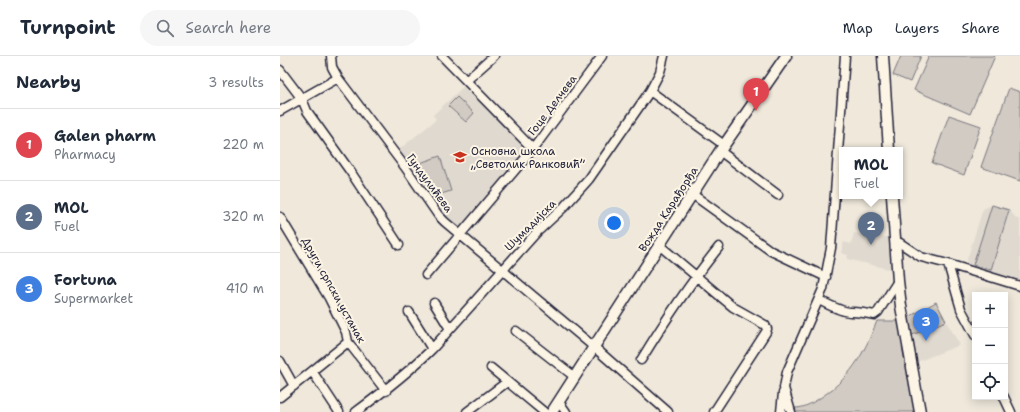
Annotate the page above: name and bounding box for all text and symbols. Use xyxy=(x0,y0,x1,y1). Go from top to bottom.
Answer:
search box xyxy=(140,10,420,46)
text: Turnpoint xyxy=(20,15,116,40)
icon: search xyxy=(154,17,176,39)
text: Search here xyxy=(186,18,271,38)
text: Map xyxy=(843,19,873,37)
text: Layers xyxy=(895,19,939,37)
text: Share xyxy=(961,19,1000,37)
text: Nearby xyxy=(16,71,81,93)
street label: Гоце Делчева xyxy=(525,72,580,139)
text: 3 results xyxy=(208,74,264,91)
pin: 1 xyxy=(743,78,769,111)
text: Galen pharm xyxy=(54,126,156,146)
text: 1 xyxy=(26,136,32,153)
text: 220 m xyxy=(222,136,264,153)
place label: Основна школа „Светолик Ранковић” xyxy=(470,144,585,172)
text: Pharmacy xyxy=(54,146,116,163)
popup xyxy=(839,147,903,199)
school or university icon: Основна школа „Светолик Ранковић” xyxy=(452,149,468,165)
street label: Гундулићева xyxy=(403,151,456,216)
text: MOL xyxy=(854,155,888,175)
street label: Вожда Карађорђа xyxy=(635,164,702,255)
text: Fuel xyxy=(854,175,879,192)
street label: Шумадијска xyxy=(501,196,559,254)
text: MOL xyxy=(54,198,89,218)
text: 2 xyxy=(24,208,34,225)
text: 320 m xyxy=(222,208,264,225)
pin: 2 xyxy=(858,212,884,245)
your location xyxy=(604,213,624,233)
text: Fuel xyxy=(54,218,79,235)
street label: Други српски устанак xyxy=(298,235,369,346)
text: Fortuna xyxy=(54,270,117,290)
text: 3 xyxy=(24,280,34,297)
text: 410 m xyxy=(226,280,264,297)
text: Supermarket xyxy=(54,290,133,307)
map controls xyxy=(972,292,1008,400)
button: + xyxy=(972,292,1008,328)
pin: 3 xyxy=(913,308,939,341)
button: − xyxy=(972,328,1008,364)
button: locate xyxy=(972,364,1008,400)

